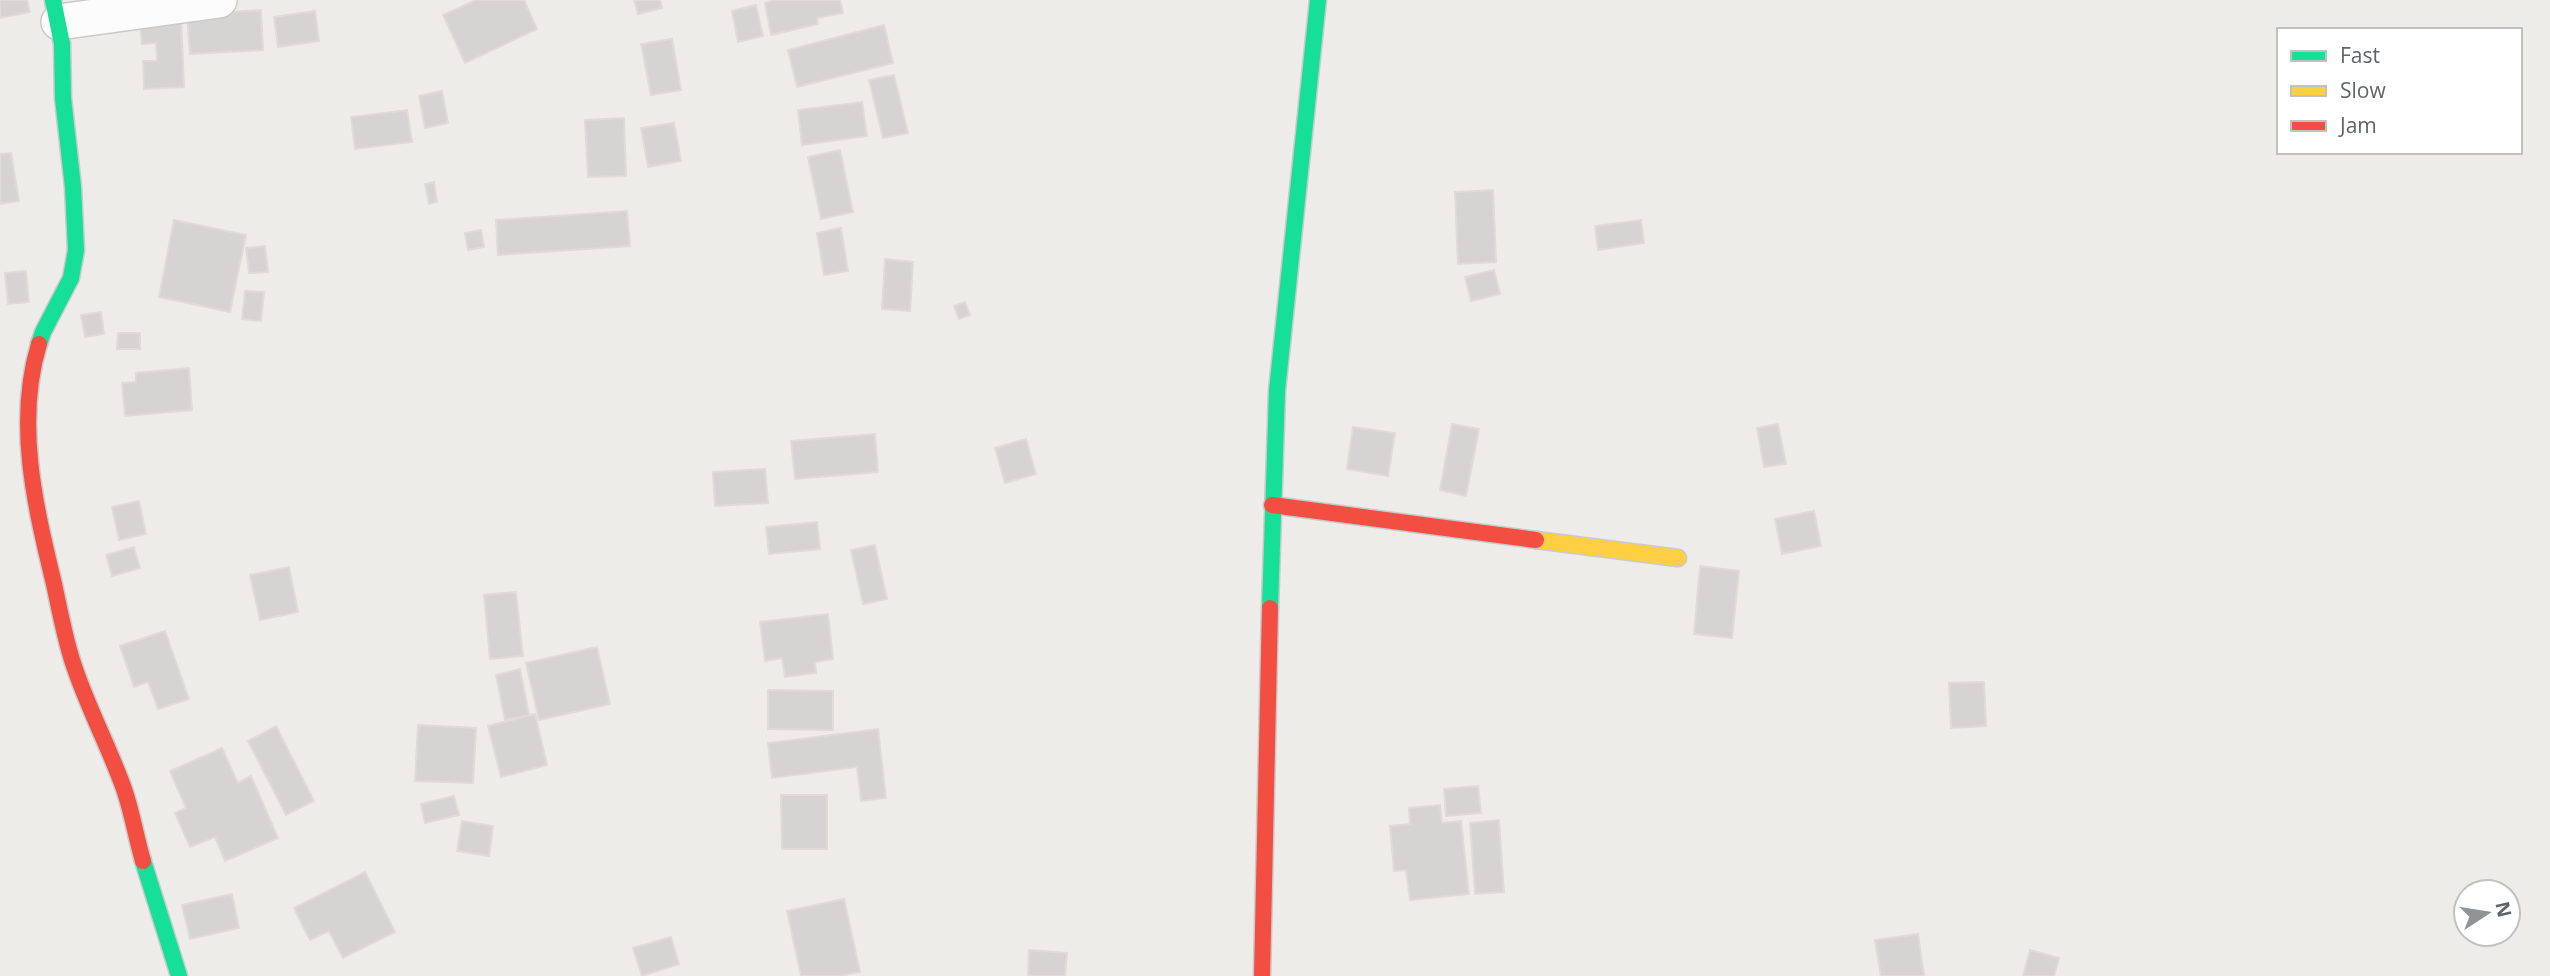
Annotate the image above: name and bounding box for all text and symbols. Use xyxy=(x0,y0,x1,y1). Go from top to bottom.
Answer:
legend xyxy=(2277,28,2522,154)
text: Fast xyxy=(2340,41,2380,69)
text: Slow xyxy=(2340,76,2386,104)
text: Jam xyxy=(2338,111,2377,139)
north arrow xyxy=(2452,878,2522,948)
text: N xyxy=(2489,899,2518,920)

